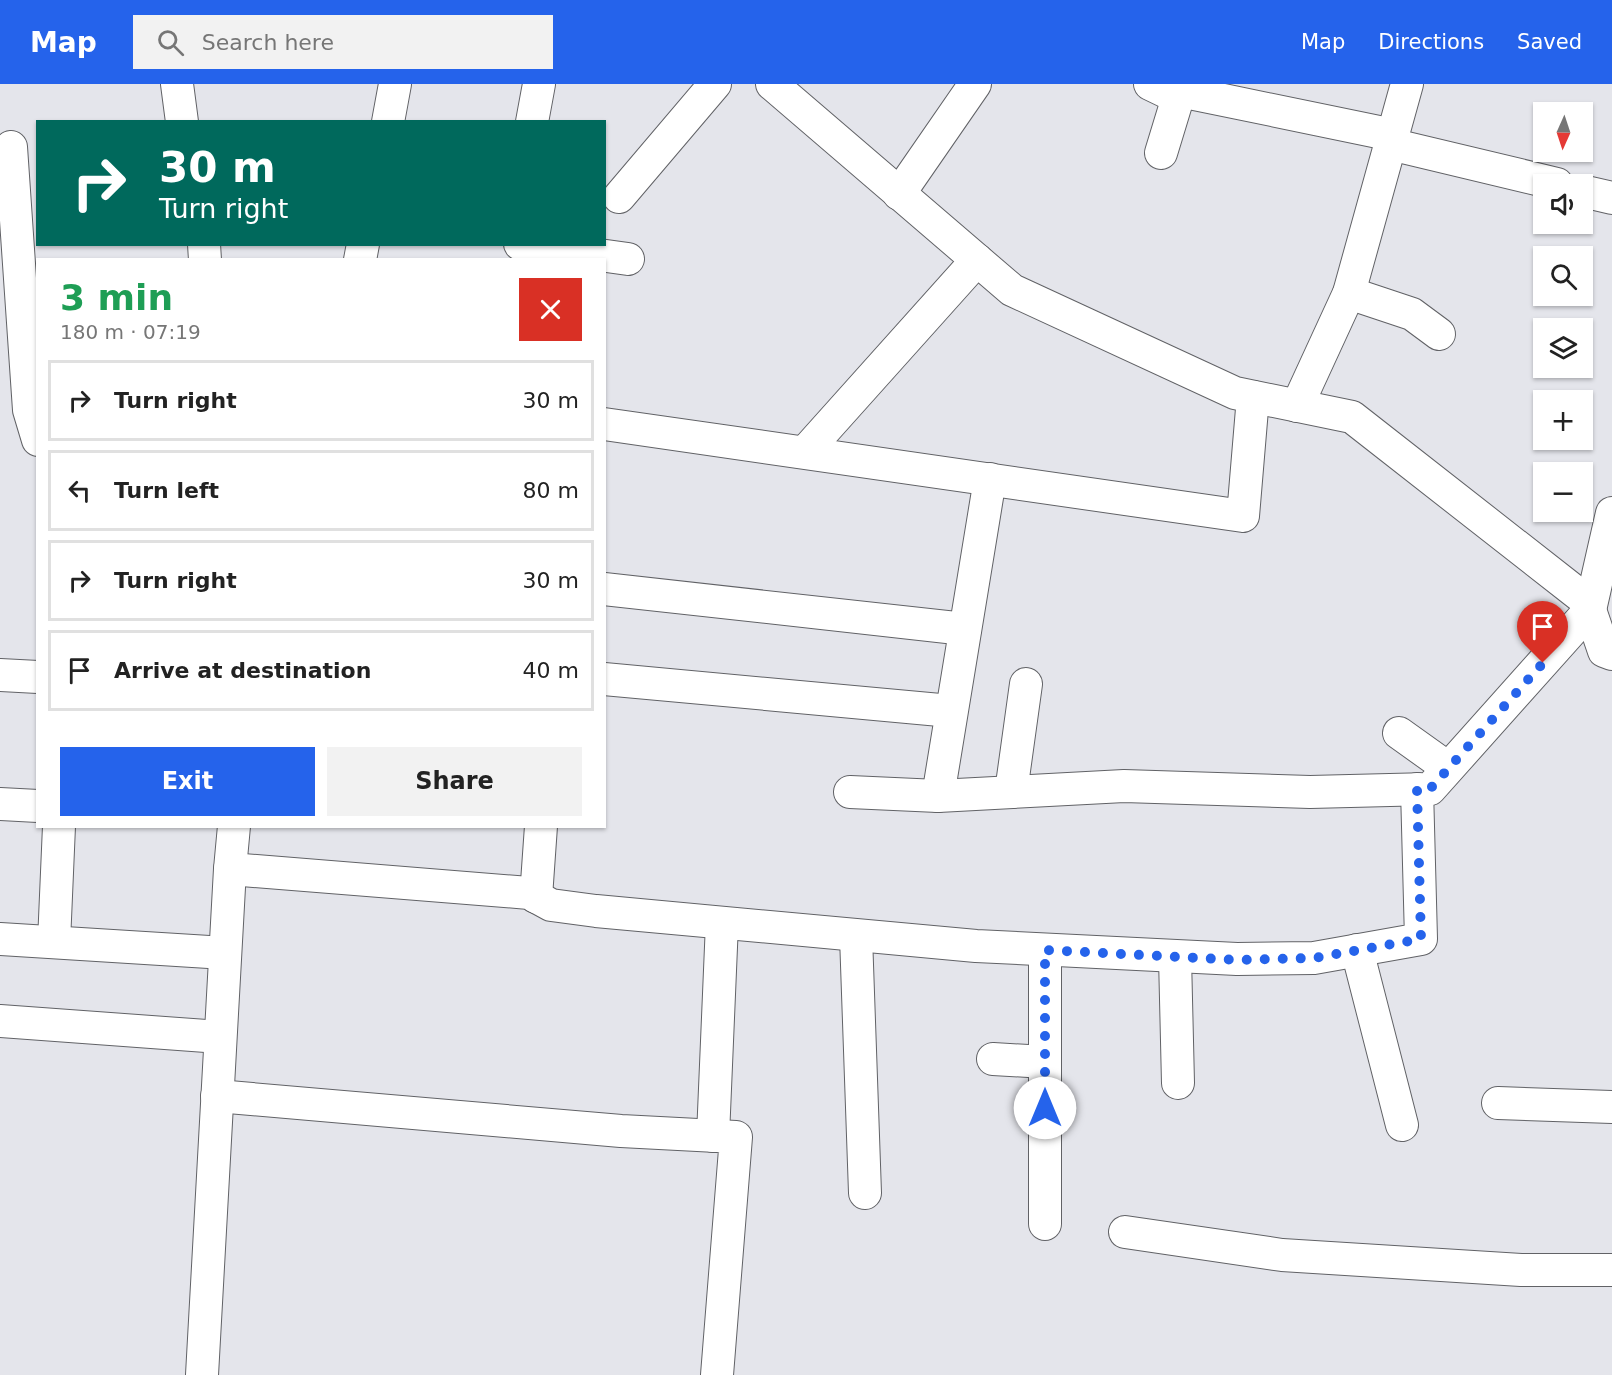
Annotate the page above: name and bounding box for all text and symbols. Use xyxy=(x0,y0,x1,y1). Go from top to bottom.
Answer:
search box xyxy=(133,15,553,69)
text: Map xyxy=(30,26,97,59)
icon: search xyxy=(154,26,187,59)
text: Search here xyxy=(202,30,334,55)
text: Map xyxy=(1301,30,1345,54)
text: Directions xyxy=(1378,30,1484,54)
text: Saved xyxy=(1517,30,1582,54)
north arrow xyxy=(1533,102,1593,162)
map controls xyxy=(1533,102,1593,522)
text: 30 m xyxy=(159,143,276,192)
icon: right xyxy=(60,144,138,222)
button: sound xyxy=(1533,174,1593,234)
text: Turn right xyxy=(159,193,288,224)
button: search xyxy=(1533,246,1593,306)
text: 3 min xyxy=(60,277,173,318)
button: close xyxy=(519,278,582,341)
button: layers xyxy=(1533,318,1593,378)
text: 180 m · 07:19 xyxy=(60,320,201,344)
icon: right xyxy=(63,384,96,417)
text: Turn right xyxy=(114,388,237,413)
text: 30 m xyxy=(523,388,579,413)
button: + xyxy=(1533,390,1593,450)
button: − xyxy=(1533,462,1593,522)
icon: left xyxy=(63,474,96,507)
text: Turn left xyxy=(114,478,219,503)
text: 80 m xyxy=(523,478,579,503)
icon: right xyxy=(63,564,96,597)
text: Turn right xyxy=(114,568,237,593)
text: 30 m xyxy=(523,568,579,593)
pin xyxy=(1517,601,1568,663)
icon: arrive xyxy=(1526,610,1559,643)
icon: arrive xyxy=(63,654,96,687)
text: Arrive at destination xyxy=(114,658,371,683)
text: 40 m xyxy=(523,658,579,683)
button: Exit xyxy=(60,747,315,816)
button: Share xyxy=(327,747,582,816)
position arrow xyxy=(1013,1076,1077,1140)

